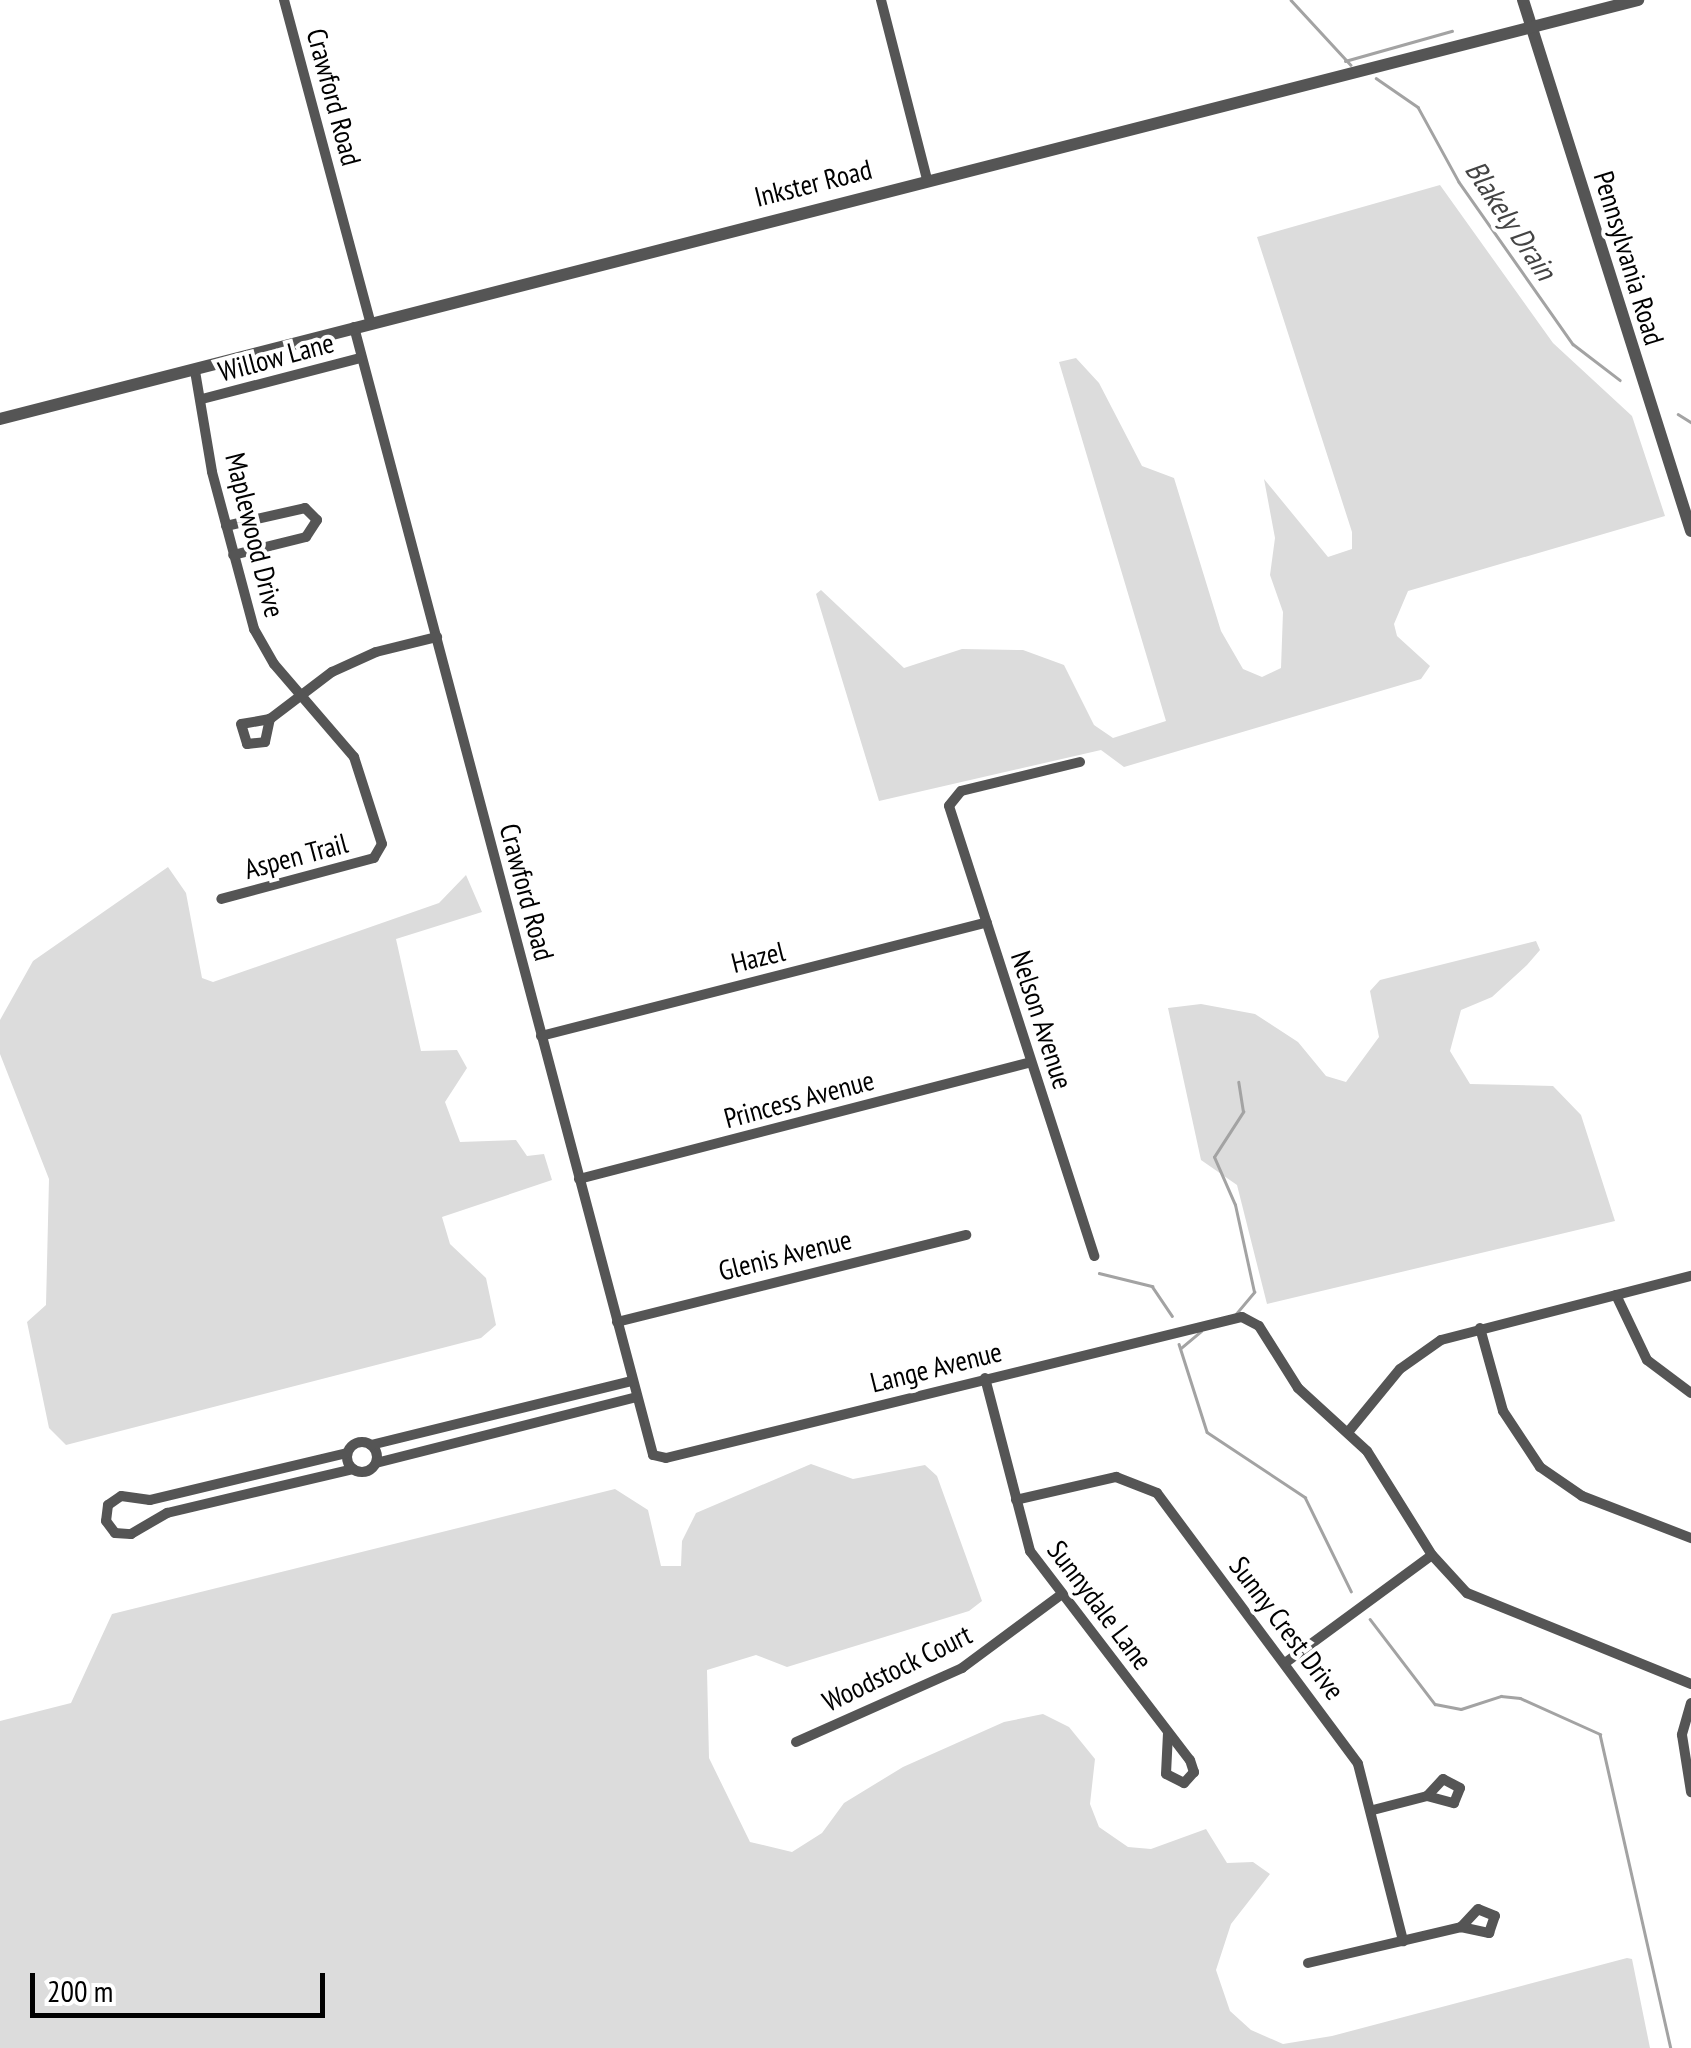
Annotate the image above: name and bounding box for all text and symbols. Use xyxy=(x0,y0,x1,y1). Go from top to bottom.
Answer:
street label: Crawford Road xyxy=(300,25,368,169)
street label: Inkster Road xyxy=(751,152,875,214)
water label: Blakely Drain xyxy=(1458,153,1564,287)
street label: Pennsylvania Road xyxy=(1587,167,1671,349)
street label: Willow Lane xyxy=(214,325,338,389)
street label: Maplewood Drive xyxy=(218,449,292,621)
street label: Crawford Road xyxy=(493,820,561,964)
street label: Aspen Trail xyxy=(240,826,352,886)
street label: Hazel xyxy=(728,934,788,980)
street label: Nelson Avenue xyxy=(1004,946,1080,1094)
street label: Princess Avenue xyxy=(720,1063,878,1135)
street label: Glenis Avenue xyxy=(715,1222,855,1288)
street label: Lange Avenue xyxy=(866,1334,1006,1400)
street label: Sunnydale Lane xyxy=(1041,1534,1159,1676)
street label: Sunny Crest Drive xyxy=(1222,1550,1352,1706)
street label: Woodstock Court xyxy=(817,1617,977,1719)
scale bar xyxy=(35,1953,330,2015)
text: 200 m xyxy=(47,1971,113,2010)

